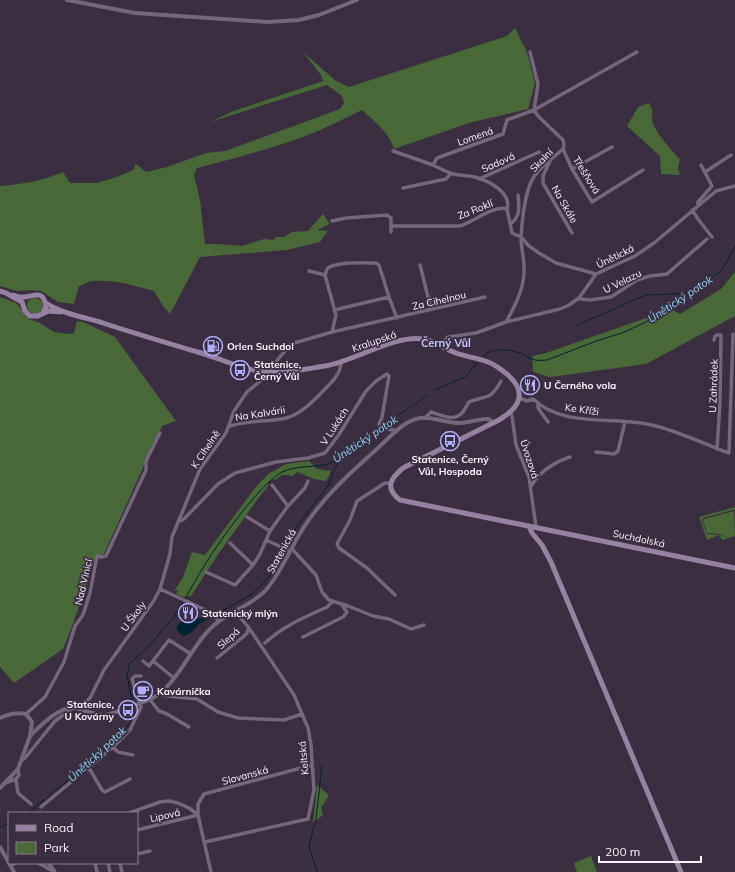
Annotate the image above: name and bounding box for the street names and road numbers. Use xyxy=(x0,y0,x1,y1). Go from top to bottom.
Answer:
street label: Lomená xyxy=(455,124,495,149)
street label: Skalní xyxy=(527,145,556,175)
street label: Sadová xyxy=(479,149,517,176)
street label: Třešňová xyxy=(570,154,603,197)
street label: Na Skále xyxy=(549,183,581,225)
street label: Za Roklí xyxy=(456,196,495,222)
street label: Únětická xyxy=(594,242,636,271)
street label: U Velazu xyxy=(601,267,644,296)
street label: Za Cihelnou xyxy=(411,288,467,313)
street label: Kralupská xyxy=(350,328,398,355)
street label: U Zahrádek xyxy=(706,358,721,413)
street label: Ke Kříži xyxy=(564,401,600,418)
street label: Na Kalvárii xyxy=(234,403,286,424)
street label: V Lukách xyxy=(317,405,352,448)
street label: K Cihelně xyxy=(188,428,223,471)
street label: Úvozová xyxy=(517,438,542,480)
street label: Statenická xyxy=(264,527,299,576)
street label: Suchdolská xyxy=(612,527,666,550)
street label: Nad Vinicí xyxy=(72,557,95,606)
street label: U Školy xyxy=(118,598,149,634)
street label: Slepá xyxy=(214,625,242,652)
street label: Keltská xyxy=(296,741,311,775)
street label: Slovanská xyxy=(221,763,270,788)
street label: Lipová xyxy=(149,806,182,825)

